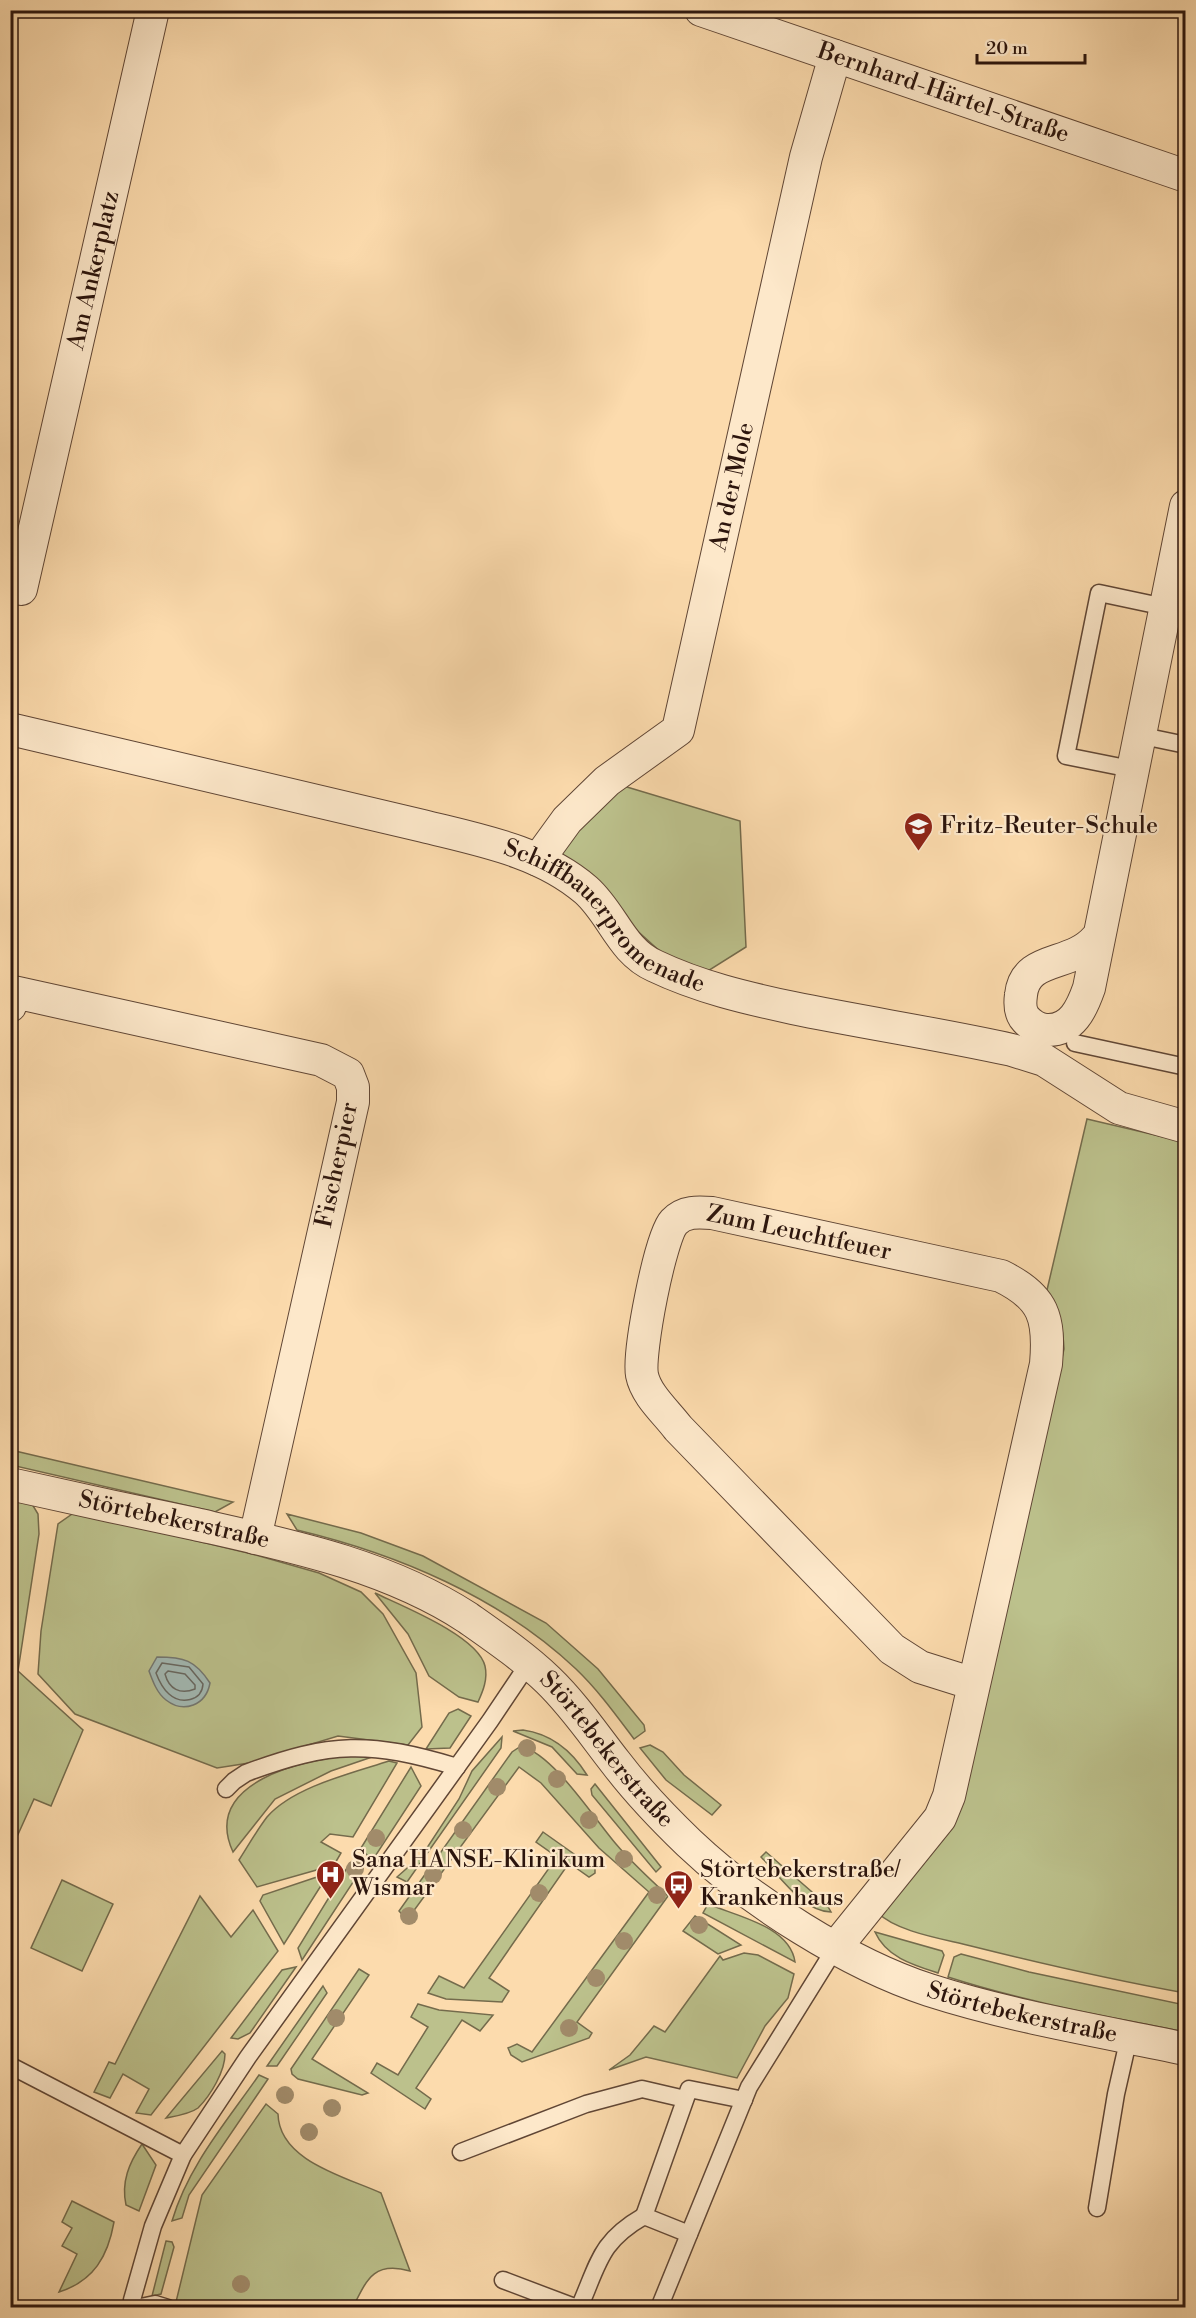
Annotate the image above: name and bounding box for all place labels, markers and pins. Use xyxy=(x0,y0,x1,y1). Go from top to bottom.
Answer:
school or university icon: Fritz-Reuter-Schule xyxy=(903,810,935,852)
place label: Fritz-Reuter-Schule xyxy=(940,811,1158,841)
place label: Sana HANSE-Klinikum Wismar xyxy=(351,1845,605,1903)
place label: Störtebekerstraße/ Krankenhaus xyxy=(700,1855,901,1913)
hospital icon: Sana HANSE-Klinikum Wismar xyxy=(315,1858,347,1900)
bus stop icon: Störtebekerstraße/ Krankenhaus xyxy=(663,1868,695,1910)

